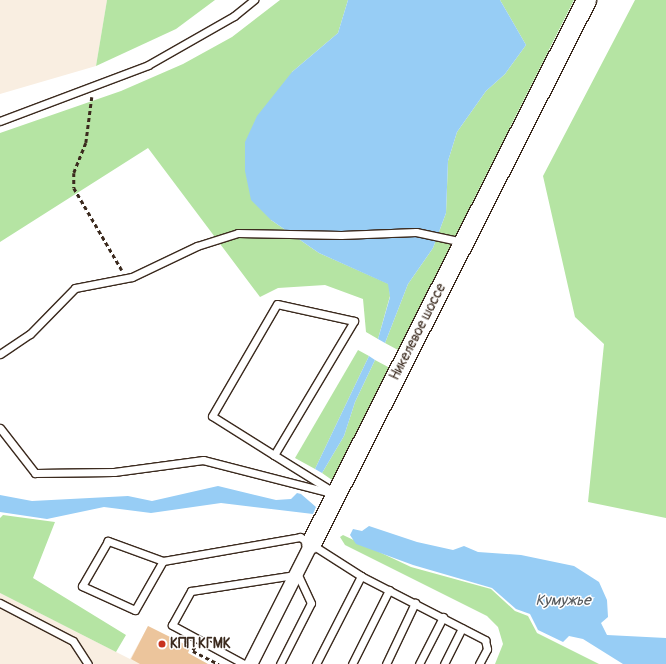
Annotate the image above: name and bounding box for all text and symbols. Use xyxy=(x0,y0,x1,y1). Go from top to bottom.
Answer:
street label: Никелевое шоссе xyxy=(386,281,450,383)
water label: Кумужье xyxy=(535,592,591,610)
place label: КПП КГМК xyxy=(170,636,231,652)
marker: КПП КГМК xyxy=(157,639,167,649)

